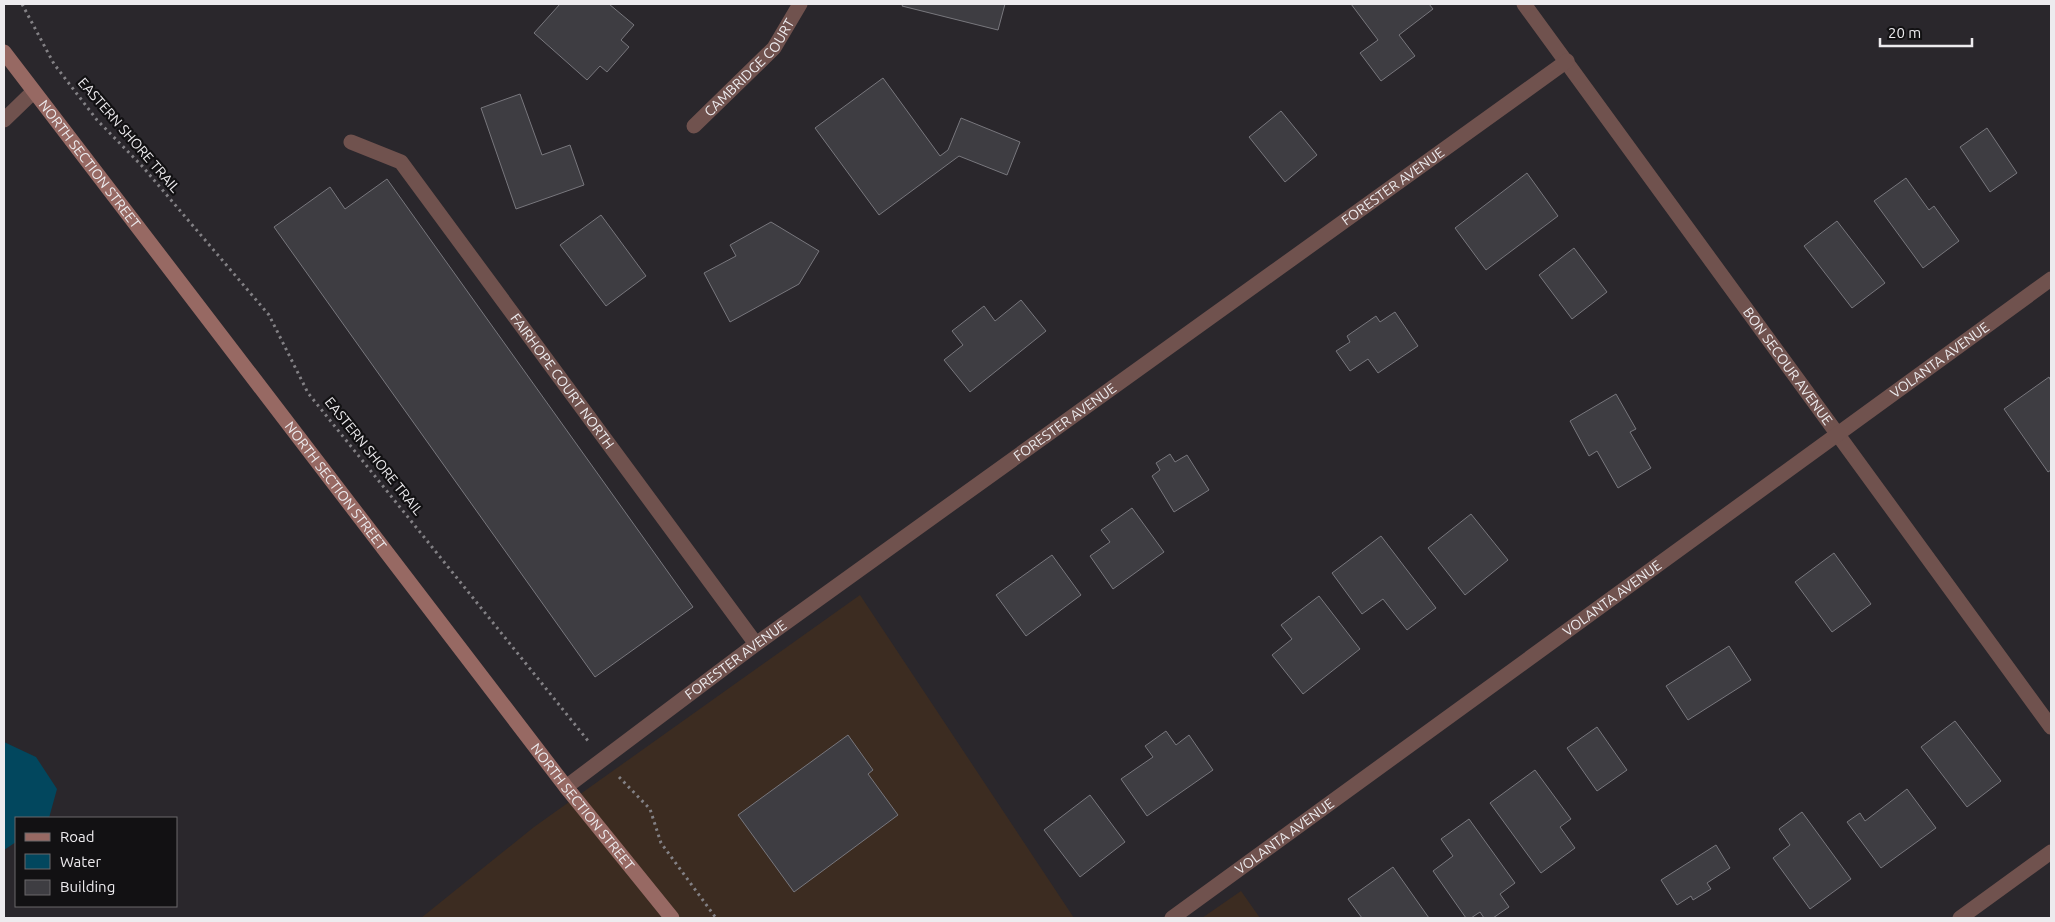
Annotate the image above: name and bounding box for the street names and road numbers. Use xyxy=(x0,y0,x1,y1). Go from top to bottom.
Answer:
street label: CAMBRIDGE COURT xyxy=(701,16,798,120)
street label: EASTERN SHORE TRAIL xyxy=(75,74,183,196)
street label: NORTH SECTION STREET xyxy=(36,97,144,231)
street label: FORESTER AVENUE xyxy=(1338,144,1447,228)
street label: BON SECOUR AVENUE xyxy=(1740,304,1836,428)
street label: FAIRHOPE COURT NORTH xyxy=(507,310,618,452)
street label: VOLANTA AVENUE xyxy=(1887,319,1992,401)
street label: FORESTER AVENUE xyxy=(1010,380,1119,464)
street label: EASTERN SHORE TRAIL xyxy=(322,394,426,518)
street label: NORTH SECTION STREET xyxy=(282,418,390,553)
street label: VOLANTA AVENUE xyxy=(1560,557,1665,639)
street label: FORESTER AVENUE xyxy=(682,617,789,703)
street label: NORTH SECTION STREET xyxy=(528,740,638,873)
street label: VOLANTA AVENUE xyxy=(1232,795,1337,877)

